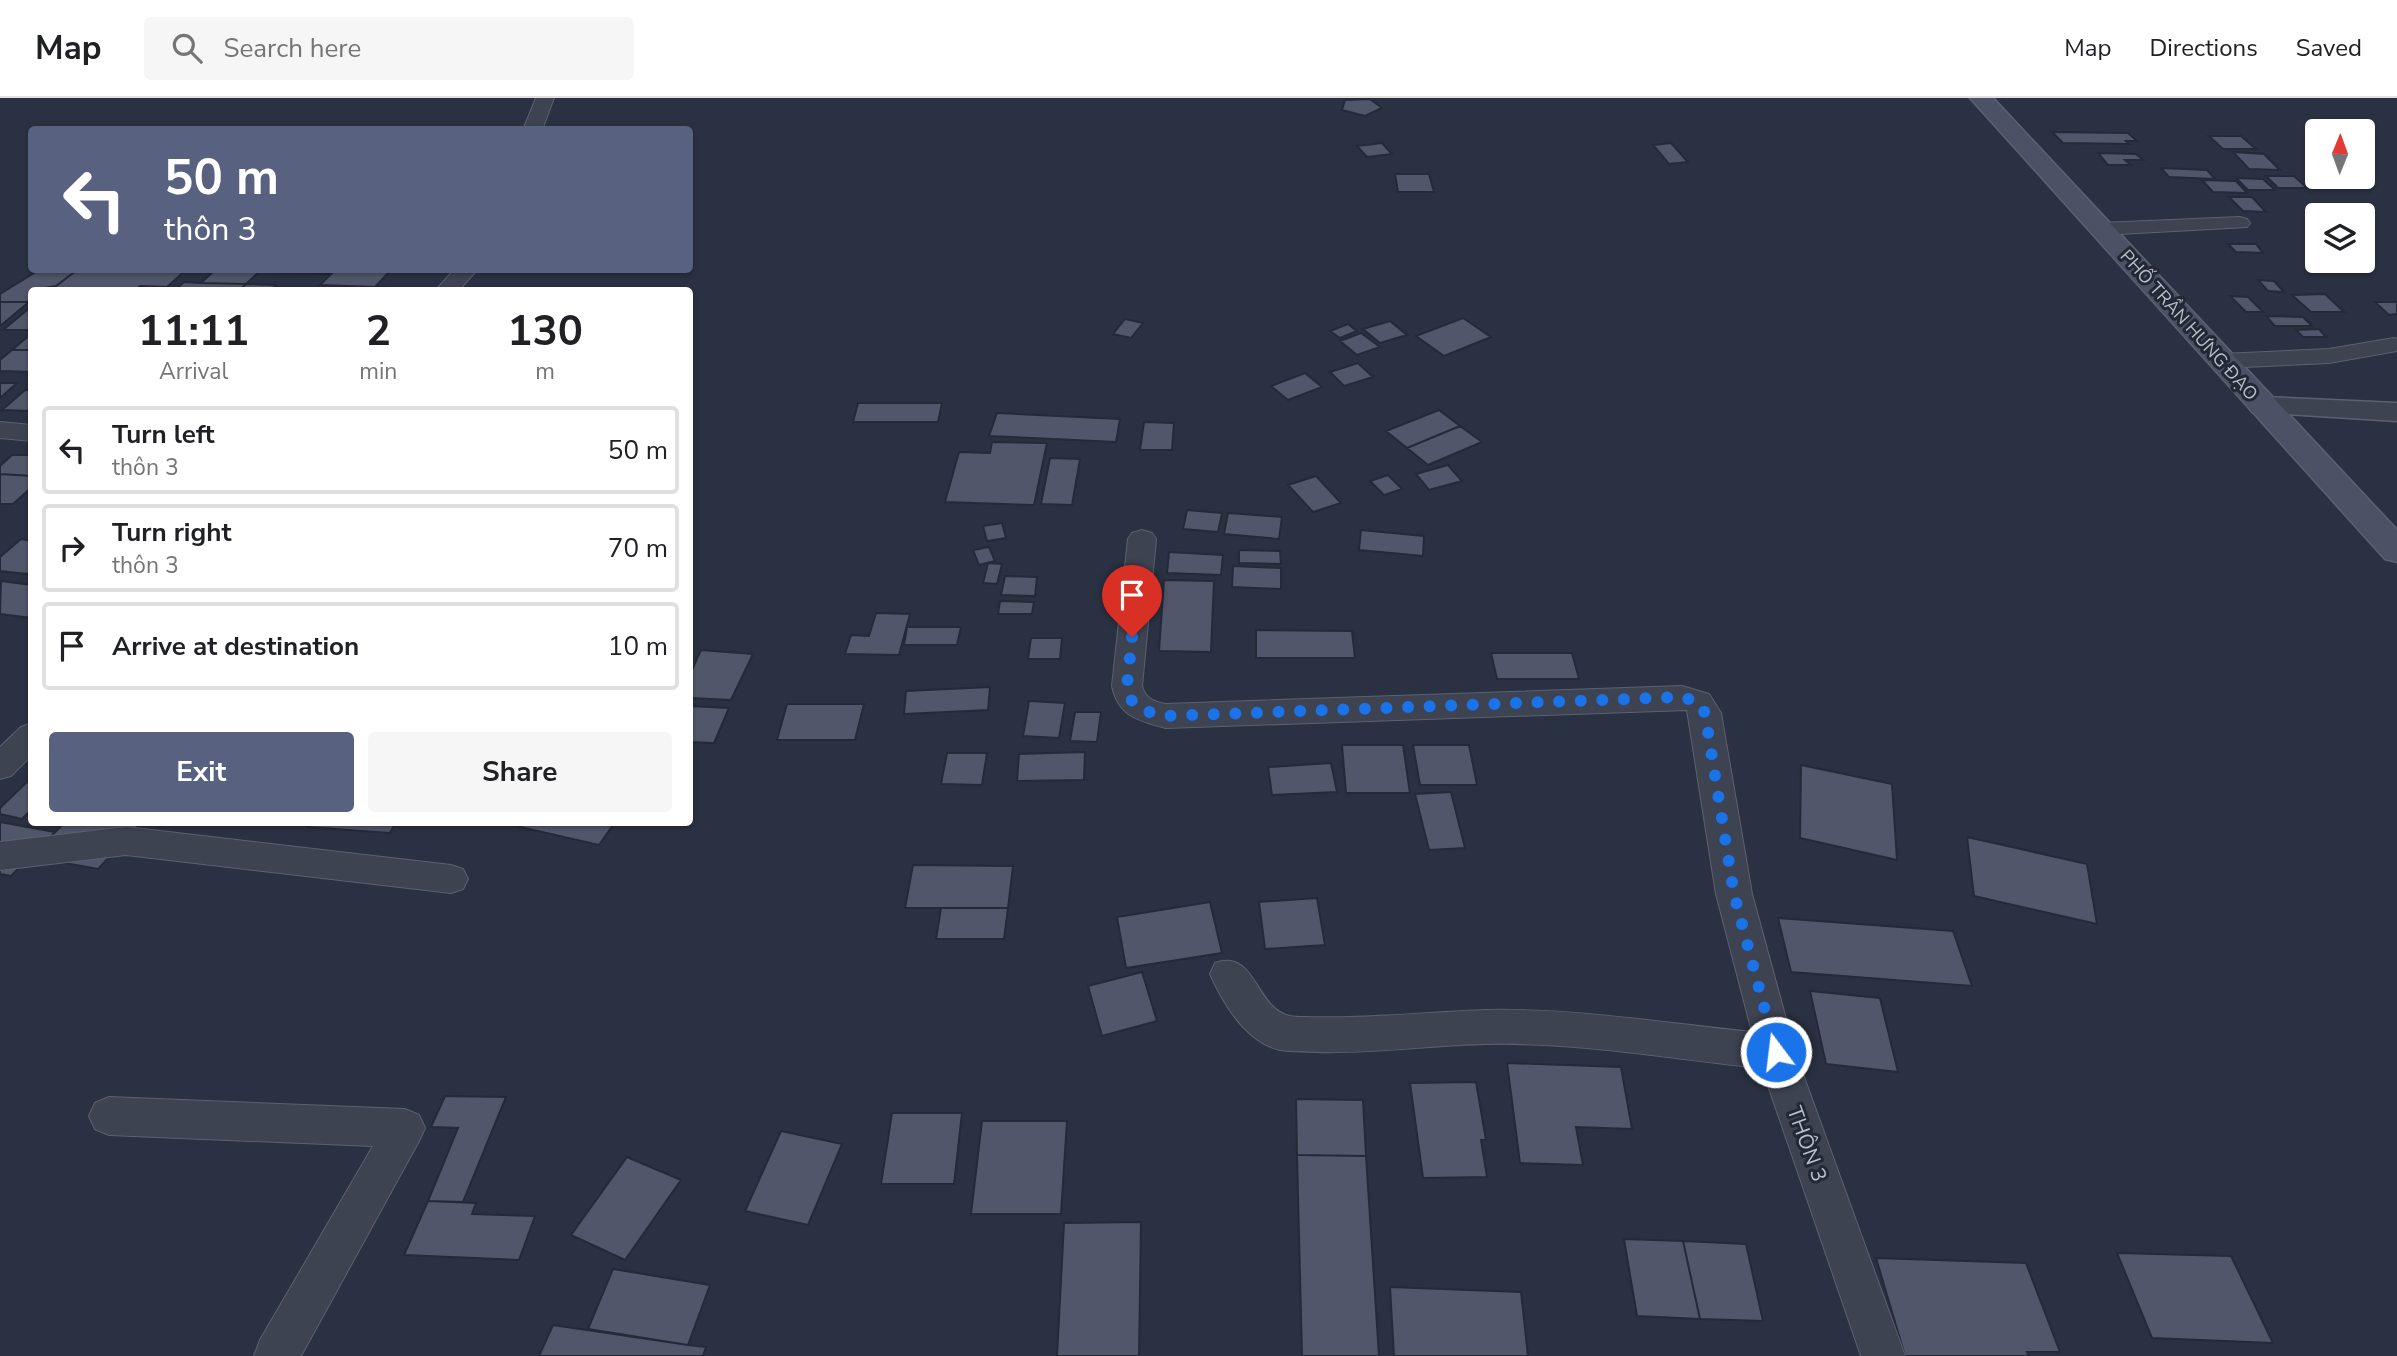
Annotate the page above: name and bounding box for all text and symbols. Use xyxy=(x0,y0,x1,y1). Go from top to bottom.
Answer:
search box xyxy=(144,17,634,80)
text: Map xyxy=(35,26,102,71)
icon: search xyxy=(168,29,206,67)
text: Search here xyxy=(224,31,361,66)
text: Map xyxy=(2064,32,2111,64)
text: Directions xyxy=(2149,32,2258,64)
text: Saved xyxy=(2296,32,2362,64)
north arrow xyxy=(2305,119,2375,189)
map controls xyxy=(2305,119,2375,273)
text: 50 m xyxy=(164,144,279,211)
icon: left xyxy=(49,154,140,245)
button: layers xyxy=(2305,203,2375,273)
text: thôn 3 xyxy=(164,208,257,251)
street label: PHỐ TRẦN HƯNG ĐẠO xyxy=(2115,244,2264,405)
text: 11:11 xyxy=(138,303,249,360)
text: 2 xyxy=(366,303,391,360)
text: 130 xyxy=(507,303,583,360)
text: Arrival xyxy=(159,356,228,387)
text: min xyxy=(359,356,397,387)
text: m xyxy=(535,356,555,387)
text: Turn left xyxy=(112,417,215,452)
icon: left xyxy=(53,431,91,469)
text: 50 m xyxy=(608,433,668,468)
text: thôn 3 xyxy=(112,452,179,483)
text: Turn right xyxy=(112,515,231,550)
icon: right xyxy=(53,529,91,567)
text: 70 m xyxy=(608,531,668,566)
text: thôn 3 xyxy=(112,550,179,581)
pin xyxy=(1102,565,1162,637)
icon: arrive xyxy=(1113,576,1151,614)
icon: arrive xyxy=(53,627,91,665)
text: Arrive at destination xyxy=(112,629,359,664)
text: 10 m xyxy=(608,629,668,664)
button: Exit xyxy=(49,732,354,812)
button: Share xyxy=(368,732,672,812)
position arrow xyxy=(1739,1015,1813,1089)
street label: THÔN 3 xyxy=(1780,1102,1834,1186)

